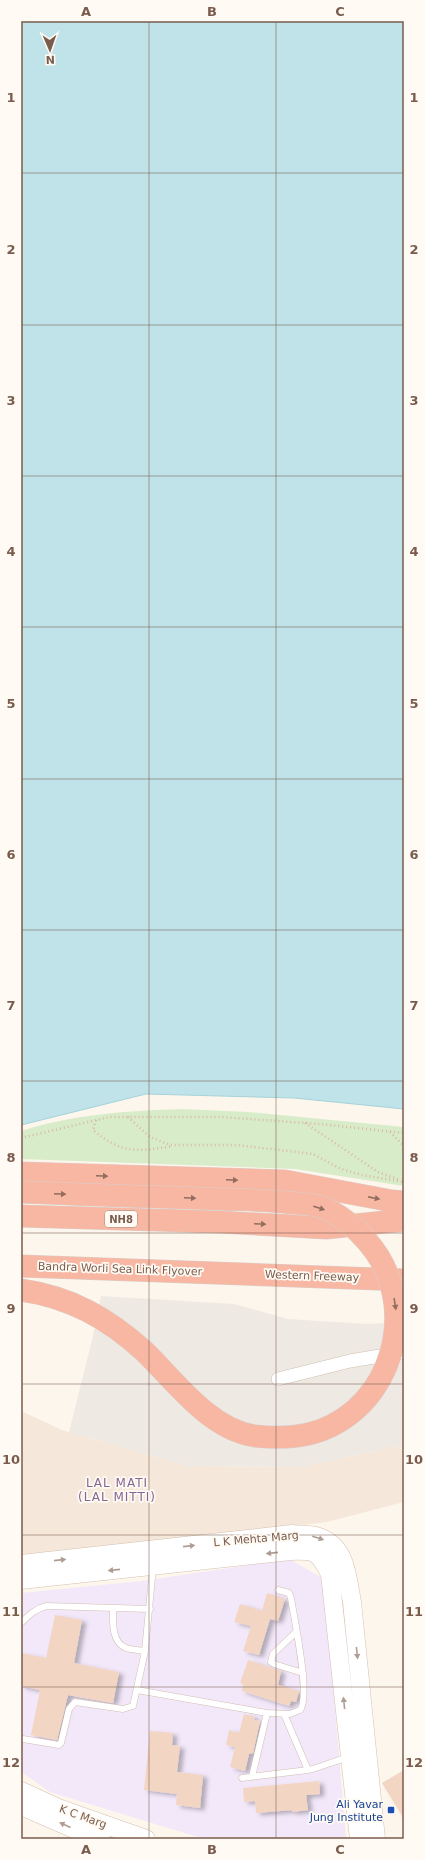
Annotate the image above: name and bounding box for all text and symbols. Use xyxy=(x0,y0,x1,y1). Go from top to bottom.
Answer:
text: A xyxy=(81,4,91,19)
text: B xyxy=(207,4,217,19)
text: C xyxy=(335,4,345,19)
north arrow xyxy=(30,30,70,70)
text: N xyxy=(45,53,55,66)
text: 1 xyxy=(6,90,16,105)
text: 1 xyxy=(409,90,419,105)
text: 2 xyxy=(6,242,16,257)
text: 2 xyxy=(409,242,419,257)
text: 3 xyxy=(6,393,16,408)
text: 3 xyxy=(409,393,419,408)
text: 4 xyxy=(6,544,16,559)
text: 4 xyxy=(409,544,419,559)
text: 5 xyxy=(6,696,16,711)
text: 5 xyxy=(409,696,419,711)
text: 6 xyxy=(6,847,16,862)
text: 6 xyxy=(409,847,419,862)
text: 7 xyxy=(6,998,16,1013)
text: 7 xyxy=(409,998,419,1013)
text: 8 xyxy=(6,1150,16,1165)
text: 8 xyxy=(409,1150,419,1165)
one-way arrow xyxy=(96,1173,109,1179)
one-way arrow xyxy=(226,1176,238,1183)
one-way arrow xyxy=(54,1191,67,1197)
one-way arrow xyxy=(184,1195,197,1201)
one-way arrow xyxy=(368,1195,380,1201)
one-way arrow xyxy=(314,1205,326,1211)
road number: NH8 xyxy=(105,1211,137,1227)
one-way arrow xyxy=(254,1221,266,1228)
street label: Bandra Worli Sea Link Flyover xyxy=(38,1260,203,1278)
street label: Western Freeway xyxy=(265,1268,360,1284)
one-way arrow xyxy=(392,1298,398,1311)
text: 9 xyxy=(6,1301,16,1316)
text: 9 xyxy=(409,1301,419,1316)
text: 10 xyxy=(2,1452,20,1467)
text: 10 xyxy=(405,1452,423,1467)
district label: LAL MATI (LAL MITTI) xyxy=(78,1476,156,1504)
street label: L K Mehta Marg xyxy=(213,1529,299,1549)
one-way arrow xyxy=(312,1535,324,1541)
one-way arrow xyxy=(183,1542,195,1549)
one-way arrow xyxy=(266,1549,278,1556)
one-way arrow xyxy=(54,1557,66,1563)
one-way arrow xyxy=(108,1567,120,1574)
text: 11 xyxy=(2,1604,20,1619)
text: 11 xyxy=(405,1604,423,1619)
one-way arrow xyxy=(354,1647,360,1659)
one-way arrow xyxy=(341,1697,347,1709)
text: 12 xyxy=(2,1755,20,1770)
text: 12 xyxy=(405,1755,423,1770)
place label: Ali Yavar Jung Institute xyxy=(309,1798,383,1824)
street label: K C Marg xyxy=(58,1802,108,1832)
marker: Ali Yavar Jung Institute xyxy=(386,1805,396,1815)
one-way arrow xyxy=(59,1822,70,1828)
text: A xyxy=(81,1842,91,1857)
text: B xyxy=(207,1842,217,1857)
text: C xyxy=(335,1842,345,1857)

